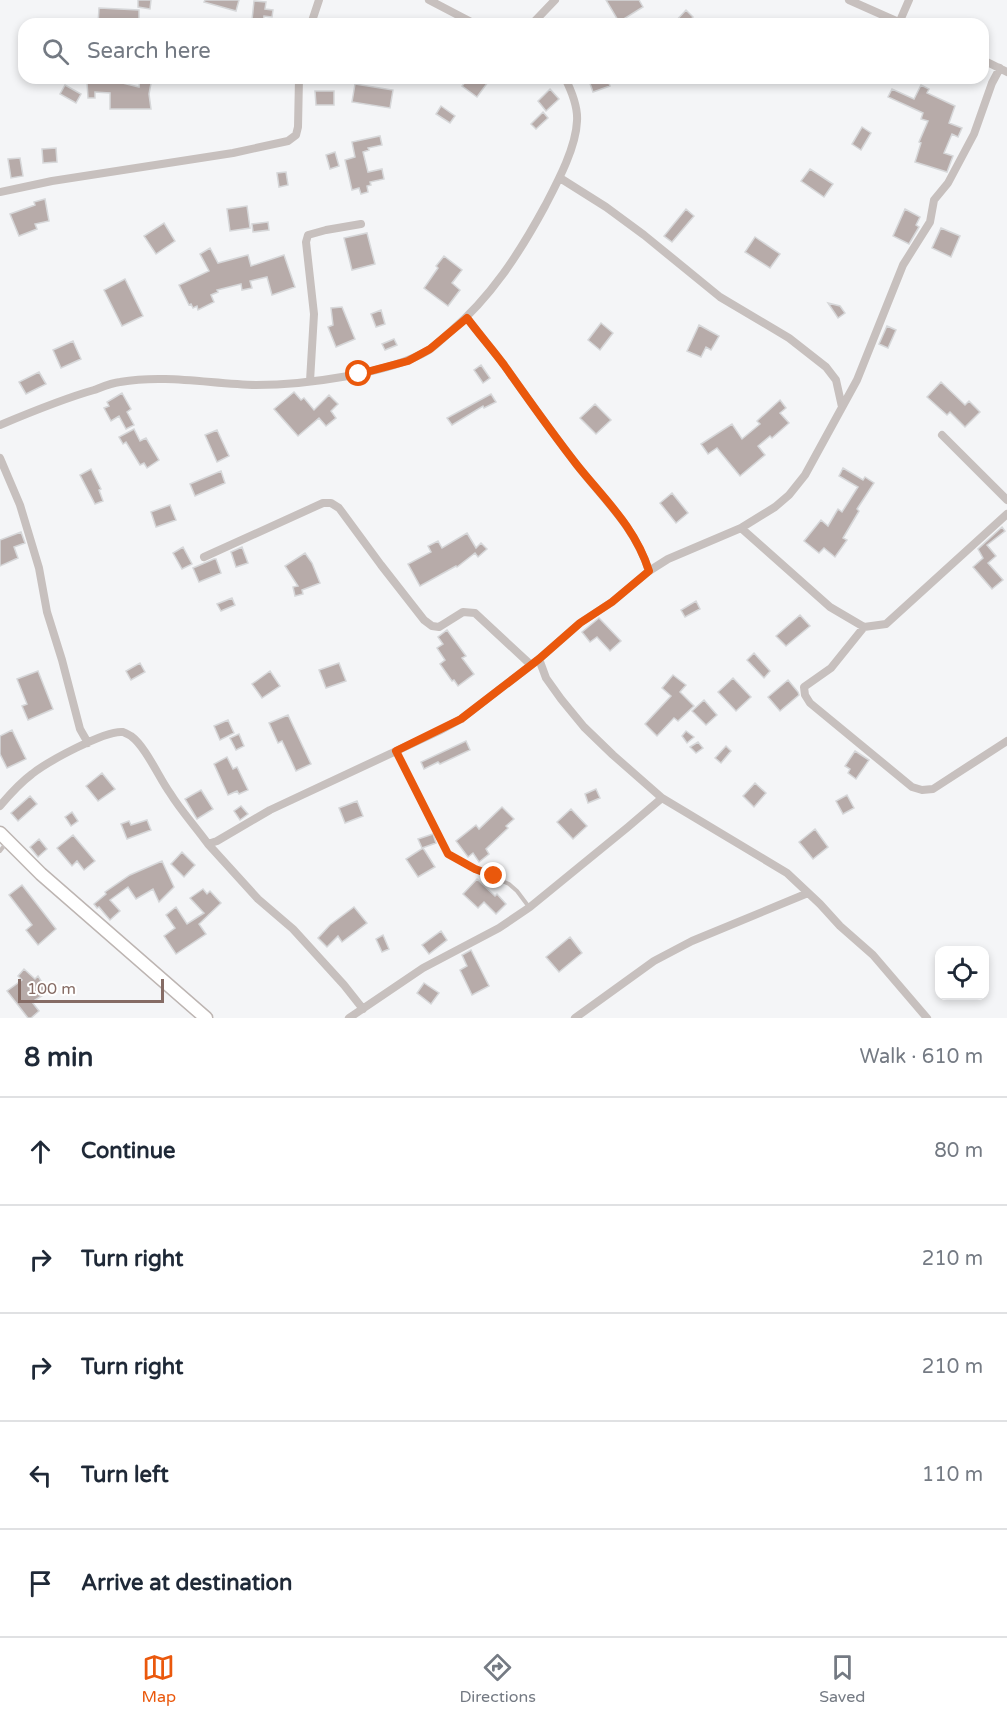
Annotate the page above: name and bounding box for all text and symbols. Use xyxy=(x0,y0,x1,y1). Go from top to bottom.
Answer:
search box xyxy=(18,18,989,84)
icon: search xyxy=(39,35,72,68)
text: Search here xyxy=(87,38,211,64)
route start xyxy=(345,360,371,386)
route end xyxy=(480,862,506,888)
map controls xyxy=(935,946,989,1000)
button: locate xyxy=(935,946,989,1000)
scale bar xyxy=(18,976,164,1004)
text: 100 m xyxy=(27,979,76,999)
text: 8 min xyxy=(24,1042,93,1073)
text: Walk · 610 m xyxy=(860,1045,983,1069)
icon: ahead xyxy=(24,1135,57,1168)
text: Continue xyxy=(81,1138,176,1164)
text: 80 m xyxy=(934,1139,983,1163)
icon: right xyxy=(24,1243,57,1276)
text: Turn right xyxy=(81,1246,183,1272)
text: 210 m xyxy=(922,1247,983,1271)
icon: right xyxy=(24,1351,57,1384)
text: Turn right xyxy=(81,1354,183,1380)
text: 210 m xyxy=(922,1355,983,1379)
icon: left xyxy=(24,1459,57,1492)
text: Turn left xyxy=(81,1462,169,1488)
text: 110 m xyxy=(922,1463,983,1487)
icon: arrive xyxy=(24,1567,57,1600)
text: Arrive at destination xyxy=(81,1570,292,1596)
tab: Map xyxy=(142,1651,176,1707)
tab: Directions xyxy=(459,1651,536,1707)
tab: Saved xyxy=(819,1651,865,1707)

